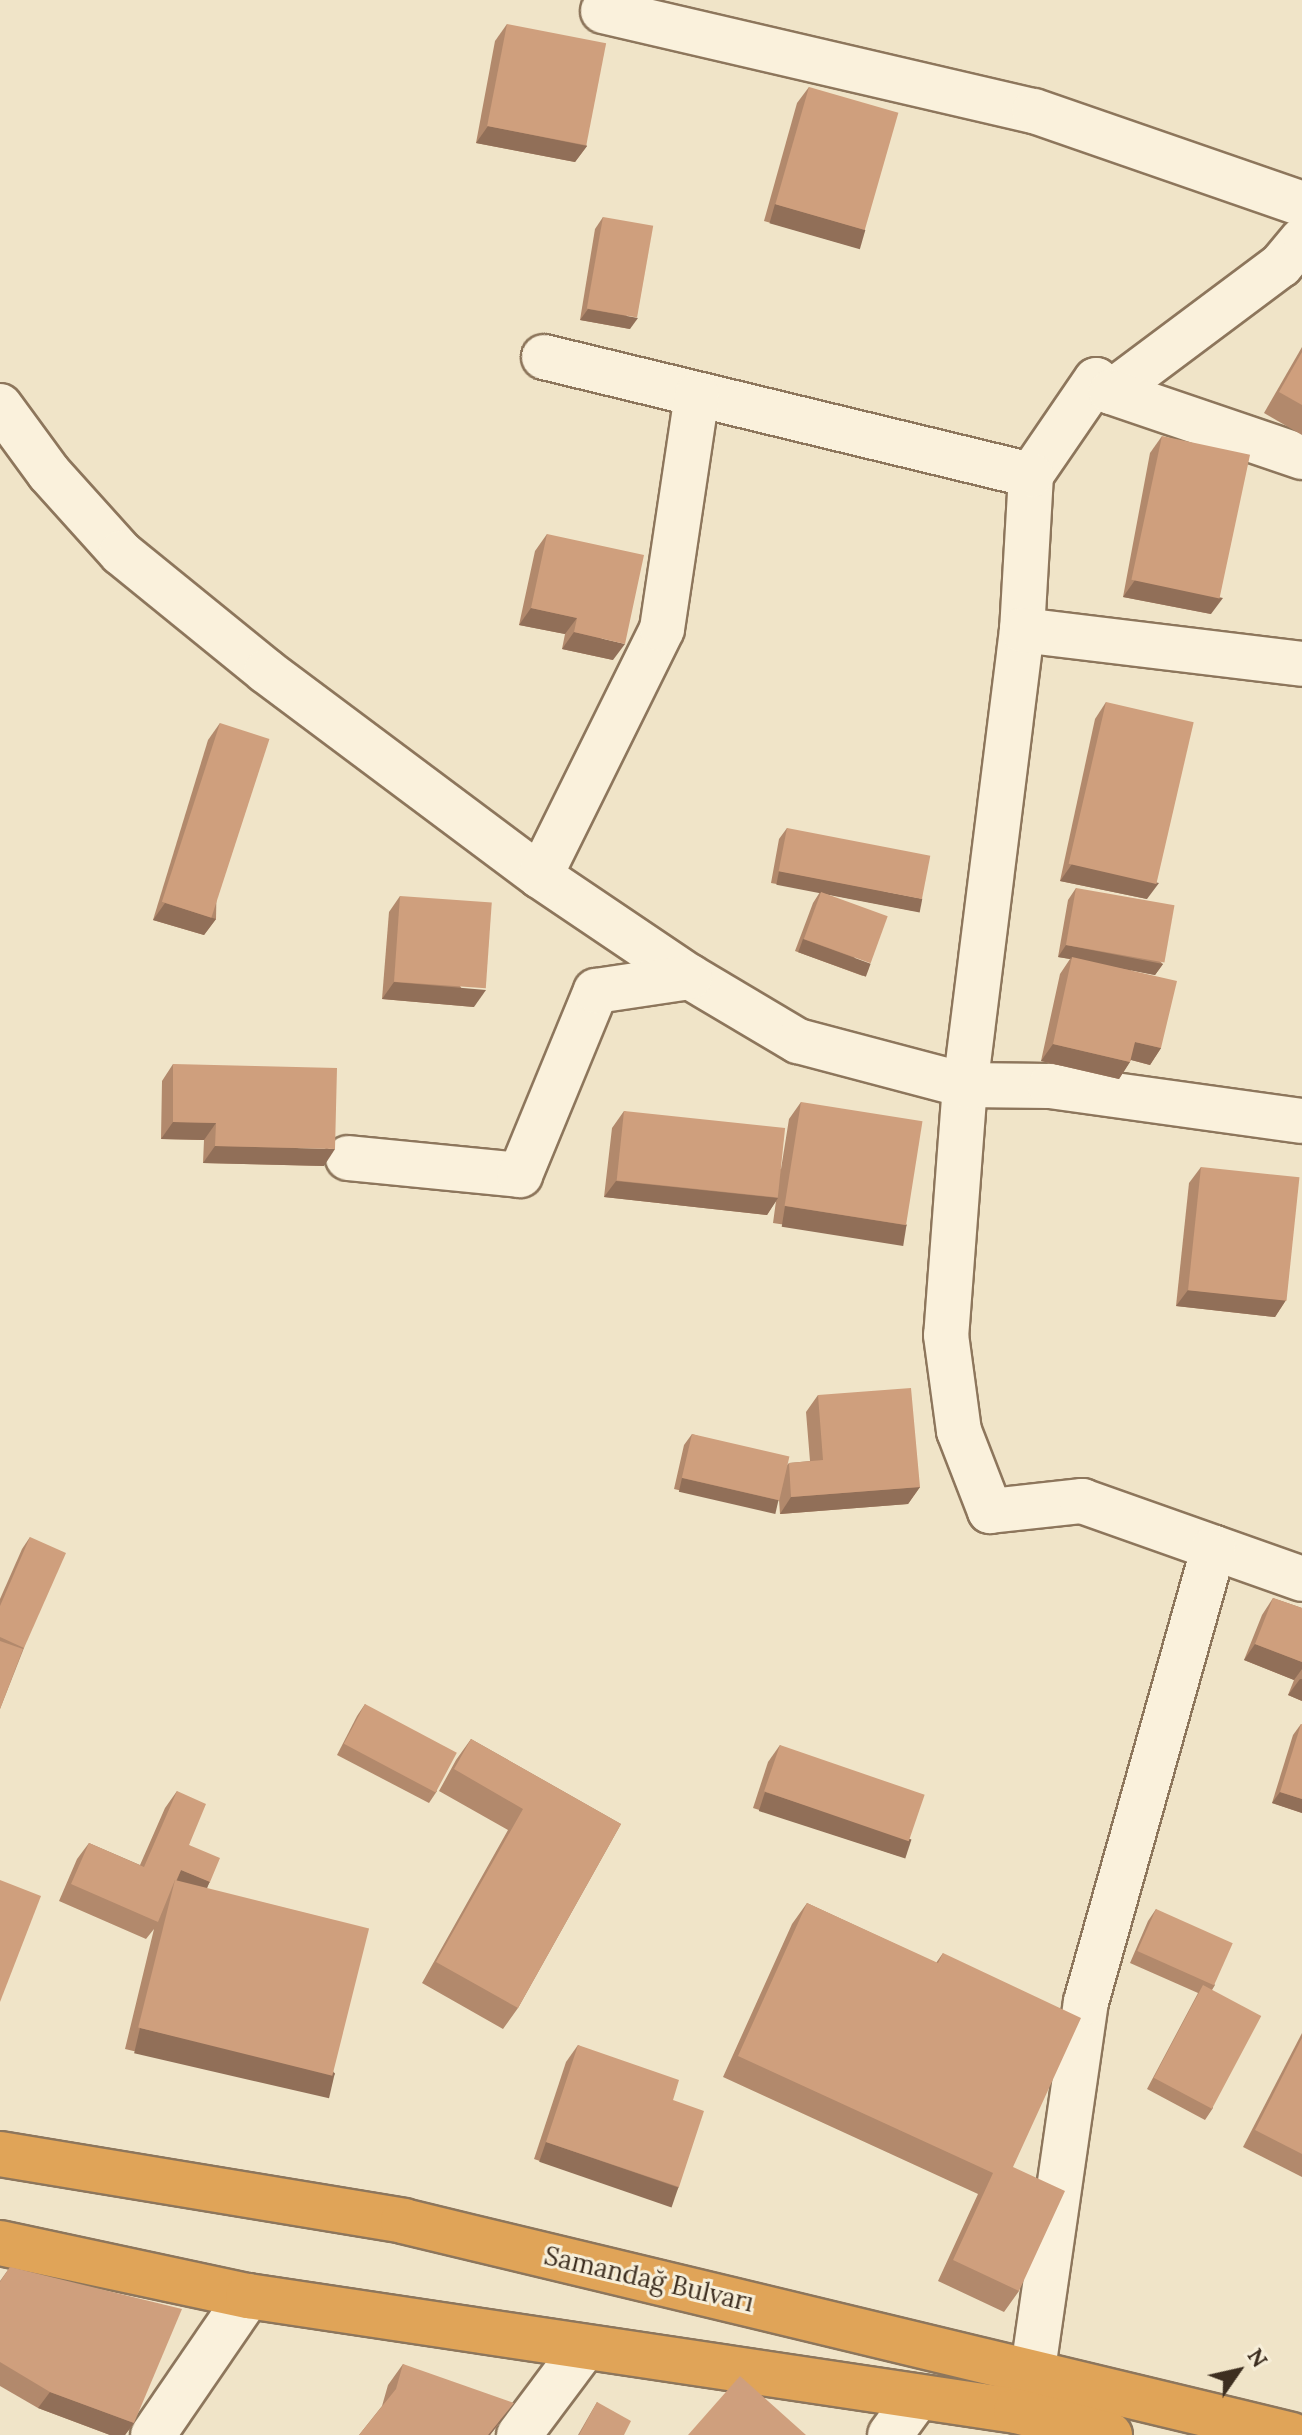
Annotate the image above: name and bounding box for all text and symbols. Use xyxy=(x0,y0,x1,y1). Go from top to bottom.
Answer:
street label: Samandağ Bulvarı xyxy=(541,2240,757,2318)
north arrow xyxy=(1198,2331,1278,2411)
text: N xyxy=(1242,2343,1274,2372)

